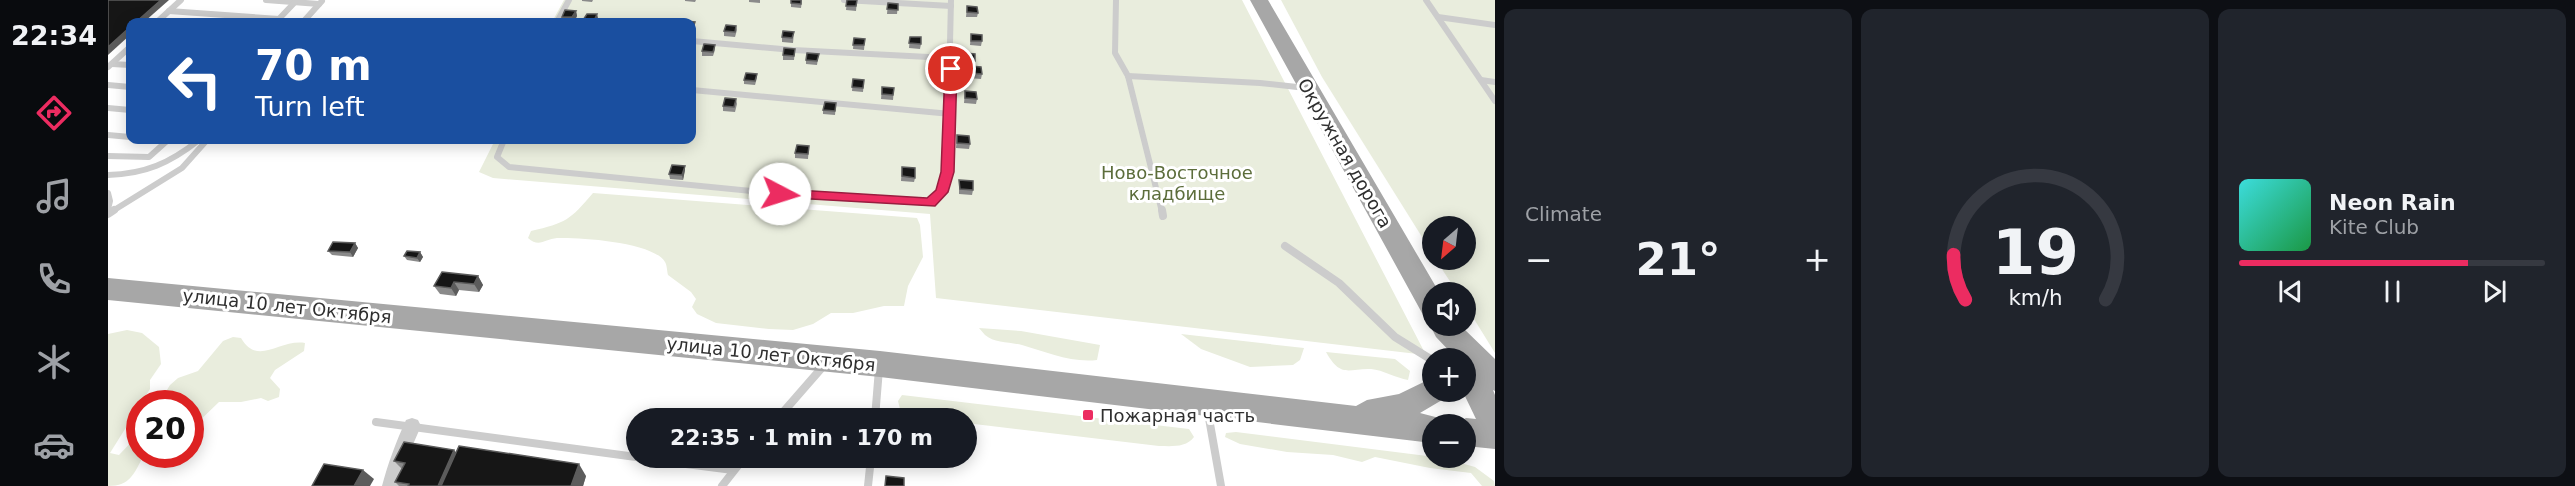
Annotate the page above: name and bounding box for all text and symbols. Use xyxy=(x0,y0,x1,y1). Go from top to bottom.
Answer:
text: 22:34 xyxy=(11,20,97,51)
text: 70 m xyxy=(255,41,372,90)
icon: left xyxy=(156,42,234,120)
pin xyxy=(925,43,976,94)
icon: arrive xyxy=(934,52,967,85)
street label: Окружная дорога xyxy=(1294,75,1396,231)
text: Turn left xyxy=(255,91,365,122)
icon: directions xyxy=(33,92,75,134)
position arrow xyxy=(748,162,812,226)
park label: Ново-Восточное кладбище xyxy=(1101,162,1253,204)
icon: music xyxy=(33,175,75,217)
text: Neon Rain xyxy=(2329,190,2456,215)
text: Climate xyxy=(1525,202,1602,226)
text: Kite Club xyxy=(2329,215,2419,239)
north arrow xyxy=(1422,216,1476,270)
map controls xyxy=(1422,216,1476,468)
text: 19 xyxy=(1992,216,2078,289)
text: 21° xyxy=(1635,233,1721,286)
text: − xyxy=(1525,240,1553,279)
text: + xyxy=(1803,240,1831,279)
icon: phone xyxy=(33,258,75,300)
icon: previous xyxy=(2274,275,2307,308)
icon: pause xyxy=(2376,275,2409,308)
icon: next xyxy=(2478,275,2511,308)
button: sound xyxy=(1422,282,1476,336)
street label: улица 10 лет Октября xyxy=(181,285,393,327)
text: km/h xyxy=(2008,285,2062,310)
street label: улица 10 лет Октября xyxy=(665,333,877,375)
icon: climate xyxy=(33,341,75,383)
button: + xyxy=(1422,348,1476,402)
speed limit sign: 20 xyxy=(126,390,204,468)
place label: Пожарная часть xyxy=(1100,405,1255,426)
marker: Пожарная часть xyxy=(1081,408,1095,422)
button: − xyxy=(1422,414,1476,468)
icon: car xyxy=(33,424,75,466)
text: 22:35 · 1 min · 170 m xyxy=(670,425,933,450)

